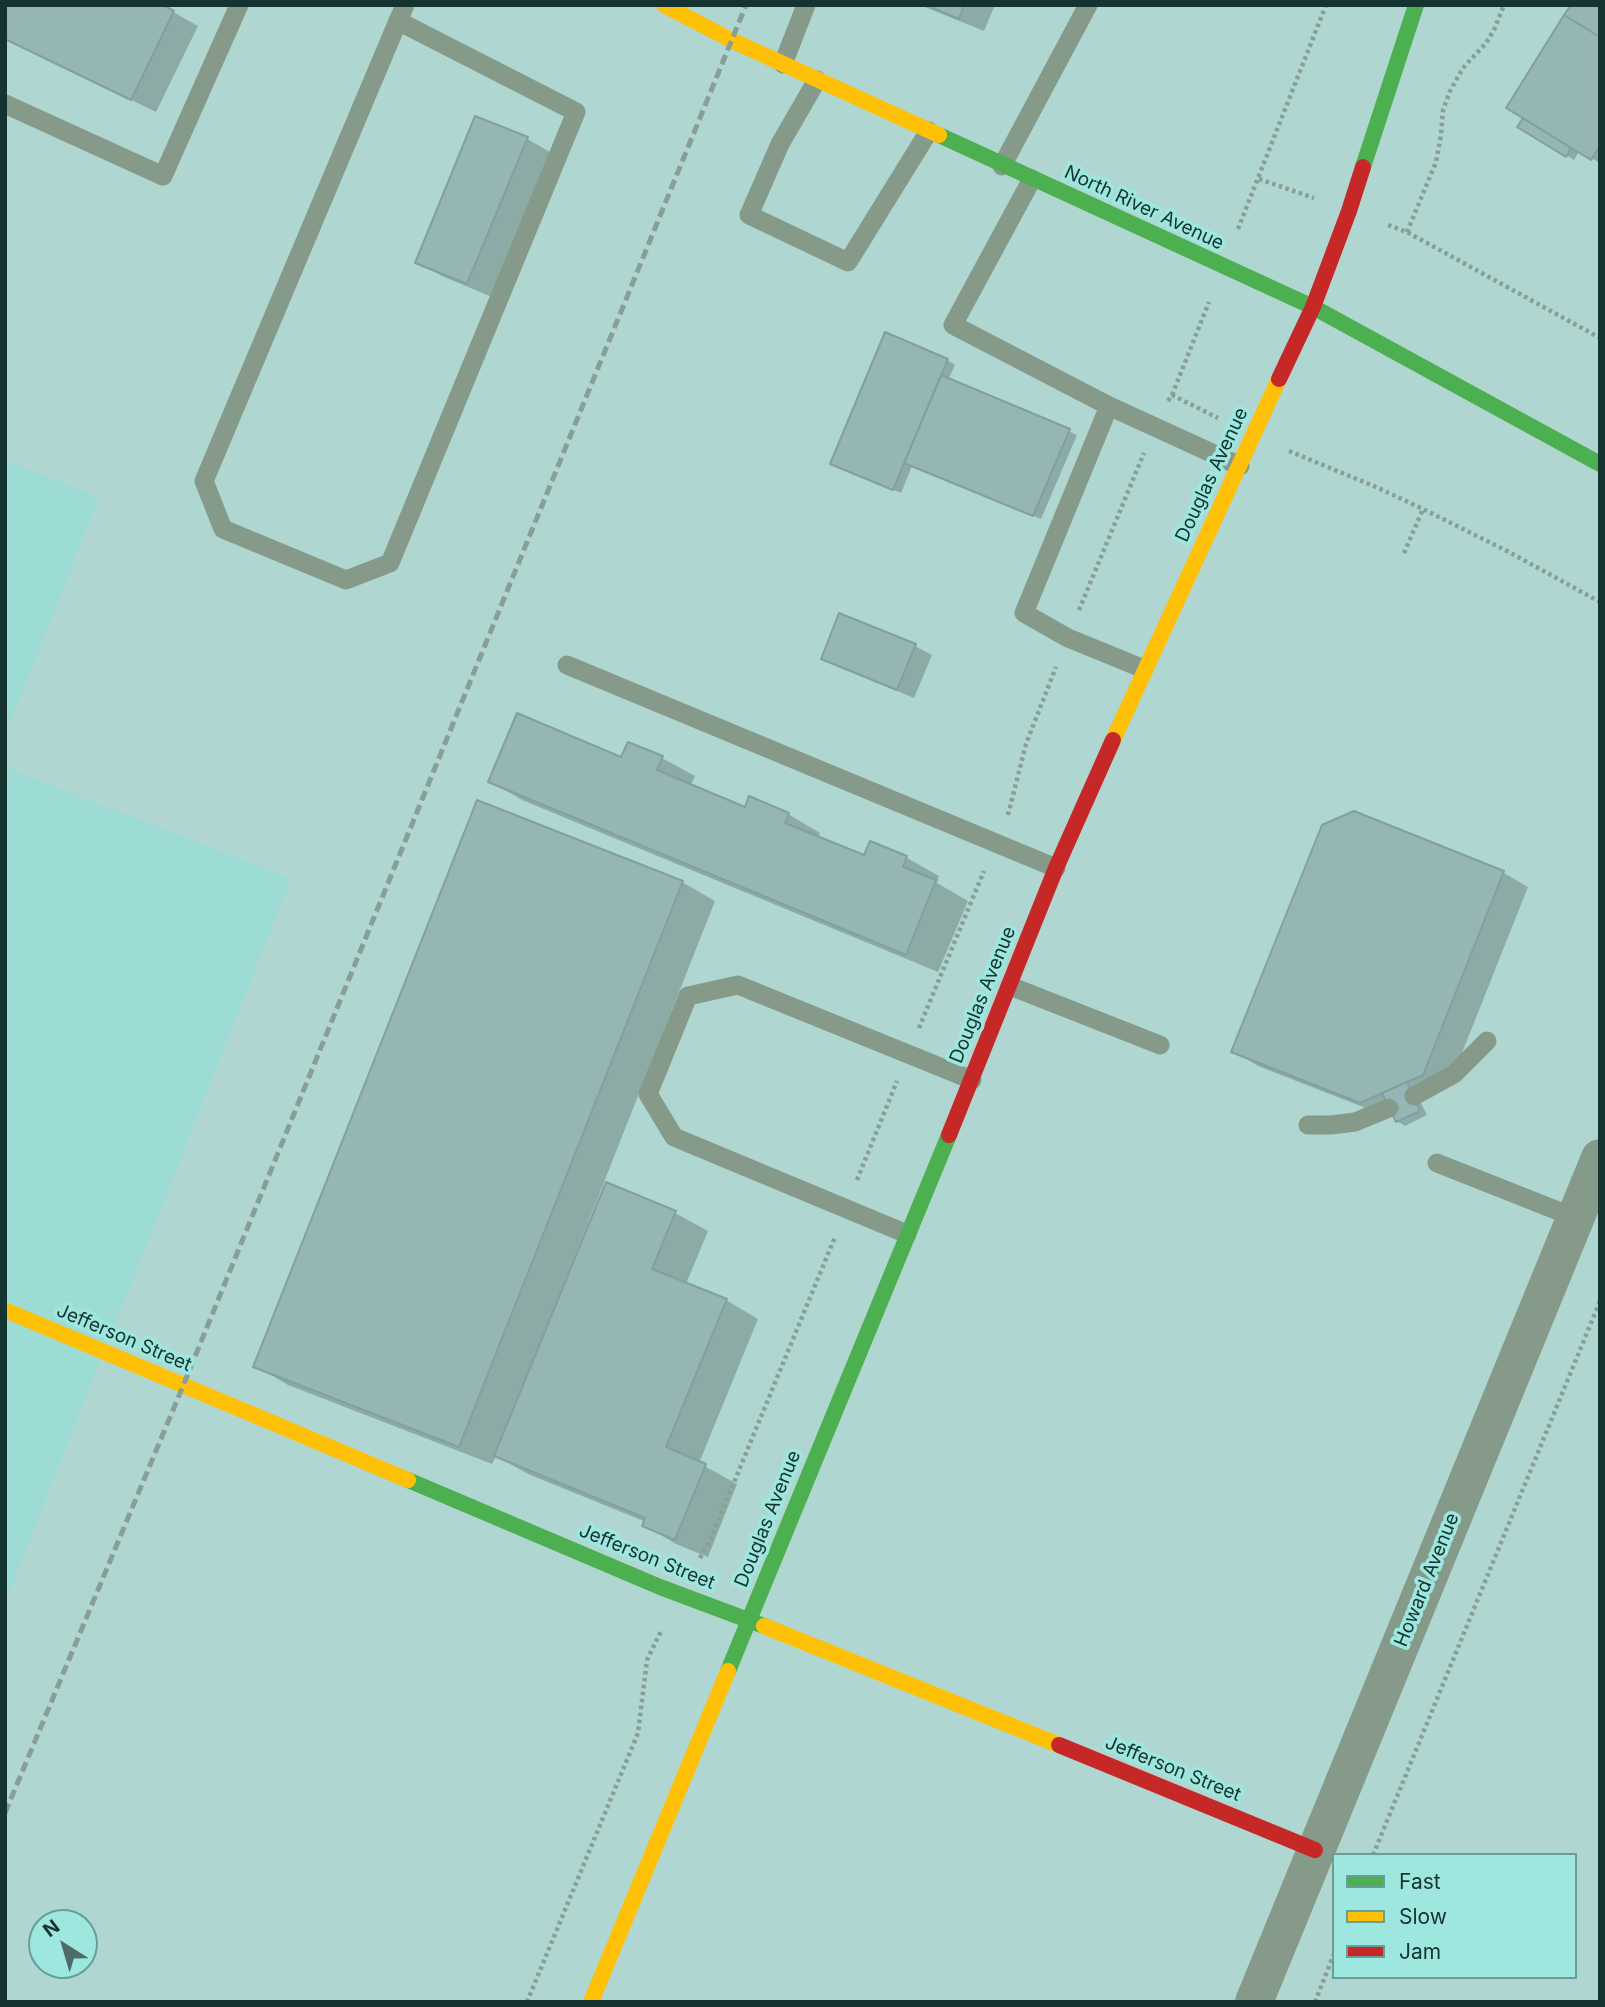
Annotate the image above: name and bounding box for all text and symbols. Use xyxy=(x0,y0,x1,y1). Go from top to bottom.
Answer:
street label: North River Avenue xyxy=(1061,161,1227,255)
street label: Douglas Avenue xyxy=(1171,404,1253,546)
street label: Douglas Avenue xyxy=(945,923,1021,1067)
street label: Jefferson Street xyxy=(53,1299,195,1377)
street label: Douglas Avenue xyxy=(730,1447,806,1591)
street label: Howard Avenue xyxy=(1390,1510,1464,1650)
street label: Jefferson Street xyxy=(576,1519,718,1595)
street label: Jefferson Street xyxy=(1102,1731,1244,1807)
legend xyxy=(1332,1853,1577,1979)
text: Fast xyxy=(1399,1869,1441,1894)
text: Slow xyxy=(1399,1904,1447,1929)
north arrow xyxy=(28,1909,98,1979)
text: N xyxy=(39,1915,64,1942)
text: Jam xyxy=(1399,1939,1441,1964)

